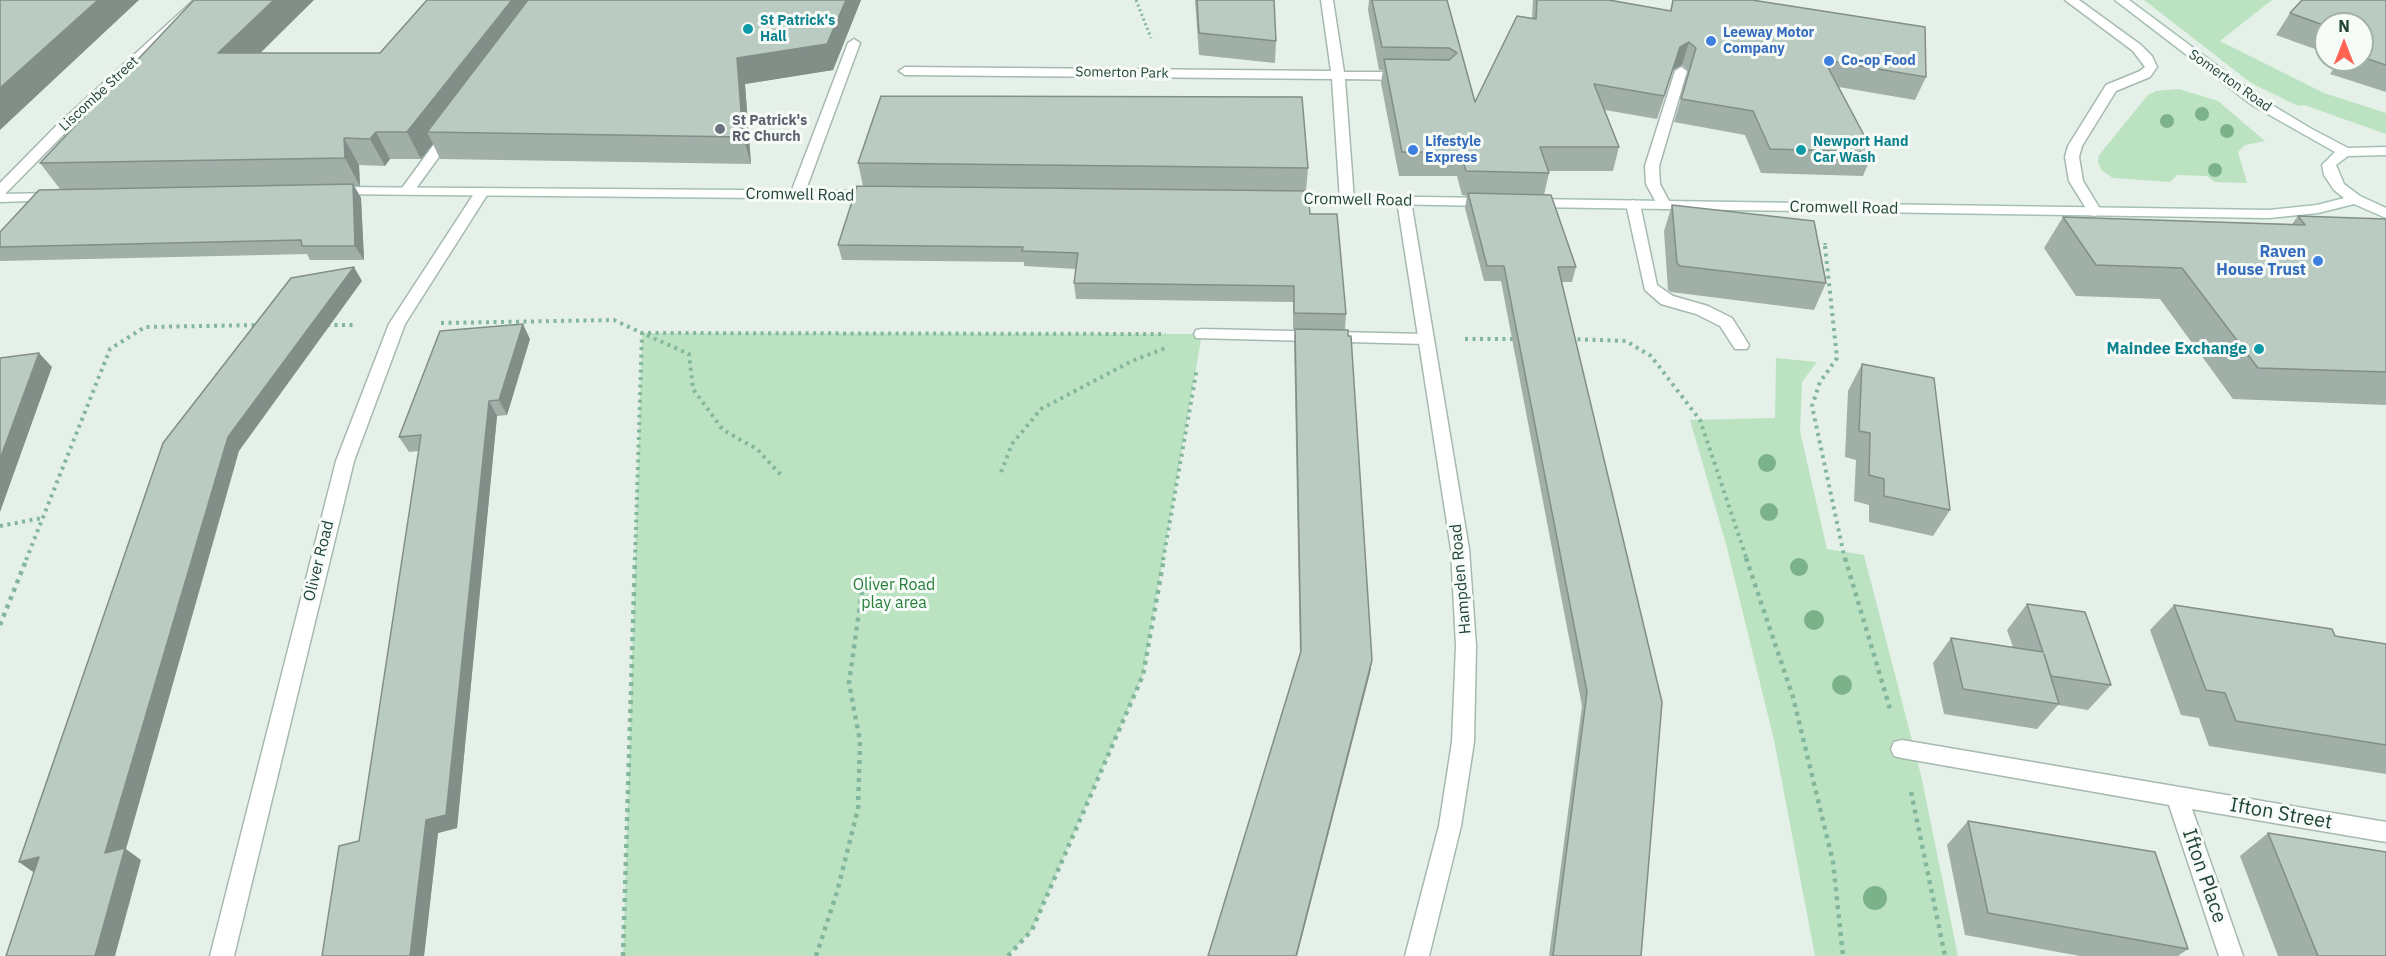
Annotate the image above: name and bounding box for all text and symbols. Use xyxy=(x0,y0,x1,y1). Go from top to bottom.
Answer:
north arrow xyxy=(2314,12,2374,72)
place label: St Patrick's Hall xyxy=(760,13,835,46)
text: N xyxy=(2338,16,2350,36)
marker: St Patrick's Hall xyxy=(741,22,755,36)
place label: Leeway Motor Company xyxy=(1723,25,1814,57)
marker: Leeway Motor Company xyxy=(1704,34,1718,48)
street label: Somerton Road xyxy=(2185,46,2275,116)
street label: Liscombe Street xyxy=(56,53,142,135)
place label: Co-op Food xyxy=(1841,53,1916,69)
marker: Co-op Food xyxy=(1822,54,1836,68)
street label: Somerton Park xyxy=(1075,64,1169,82)
place label: St Patrick's RC Church xyxy=(732,113,807,146)
marker: St Patrick's RC Church xyxy=(713,122,727,136)
place label: Lifestyle Express xyxy=(1425,134,1481,166)
place label: Newport Hand Car Wash xyxy=(1813,134,1908,166)
marker: Lifestyle Express xyxy=(1406,143,1420,157)
marker: Newport Hand Car Wash xyxy=(1794,143,1808,157)
street label: Cromwell Road xyxy=(745,184,855,206)
street label: Cromwell Road xyxy=(1303,189,1413,211)
street label: Cromwell Road xyxy=(1789,197,1899,219)
place label: Raven House Trust xyxy=(2216,242,2306,280)
marker: Raven House Trust xyxy=(2311,254,2325,268)
place label: Maindee Exchange xyxy=(2107,339,2247,359)
marker: Maindee Exchange xyxy=(2252,342,2266,356)
street label: Oliver Road xyxy=(300,519,338,603)
street label: Hampden Road xyxy=(1447,523,1475,635)
park label: Oliver Road play area xyxy=(853,575,935,613)
street label: Ifton Street xyxy=(2228,793,2334,835)
street label: Ifton Place xyxy=(2177,826,2231,926)

